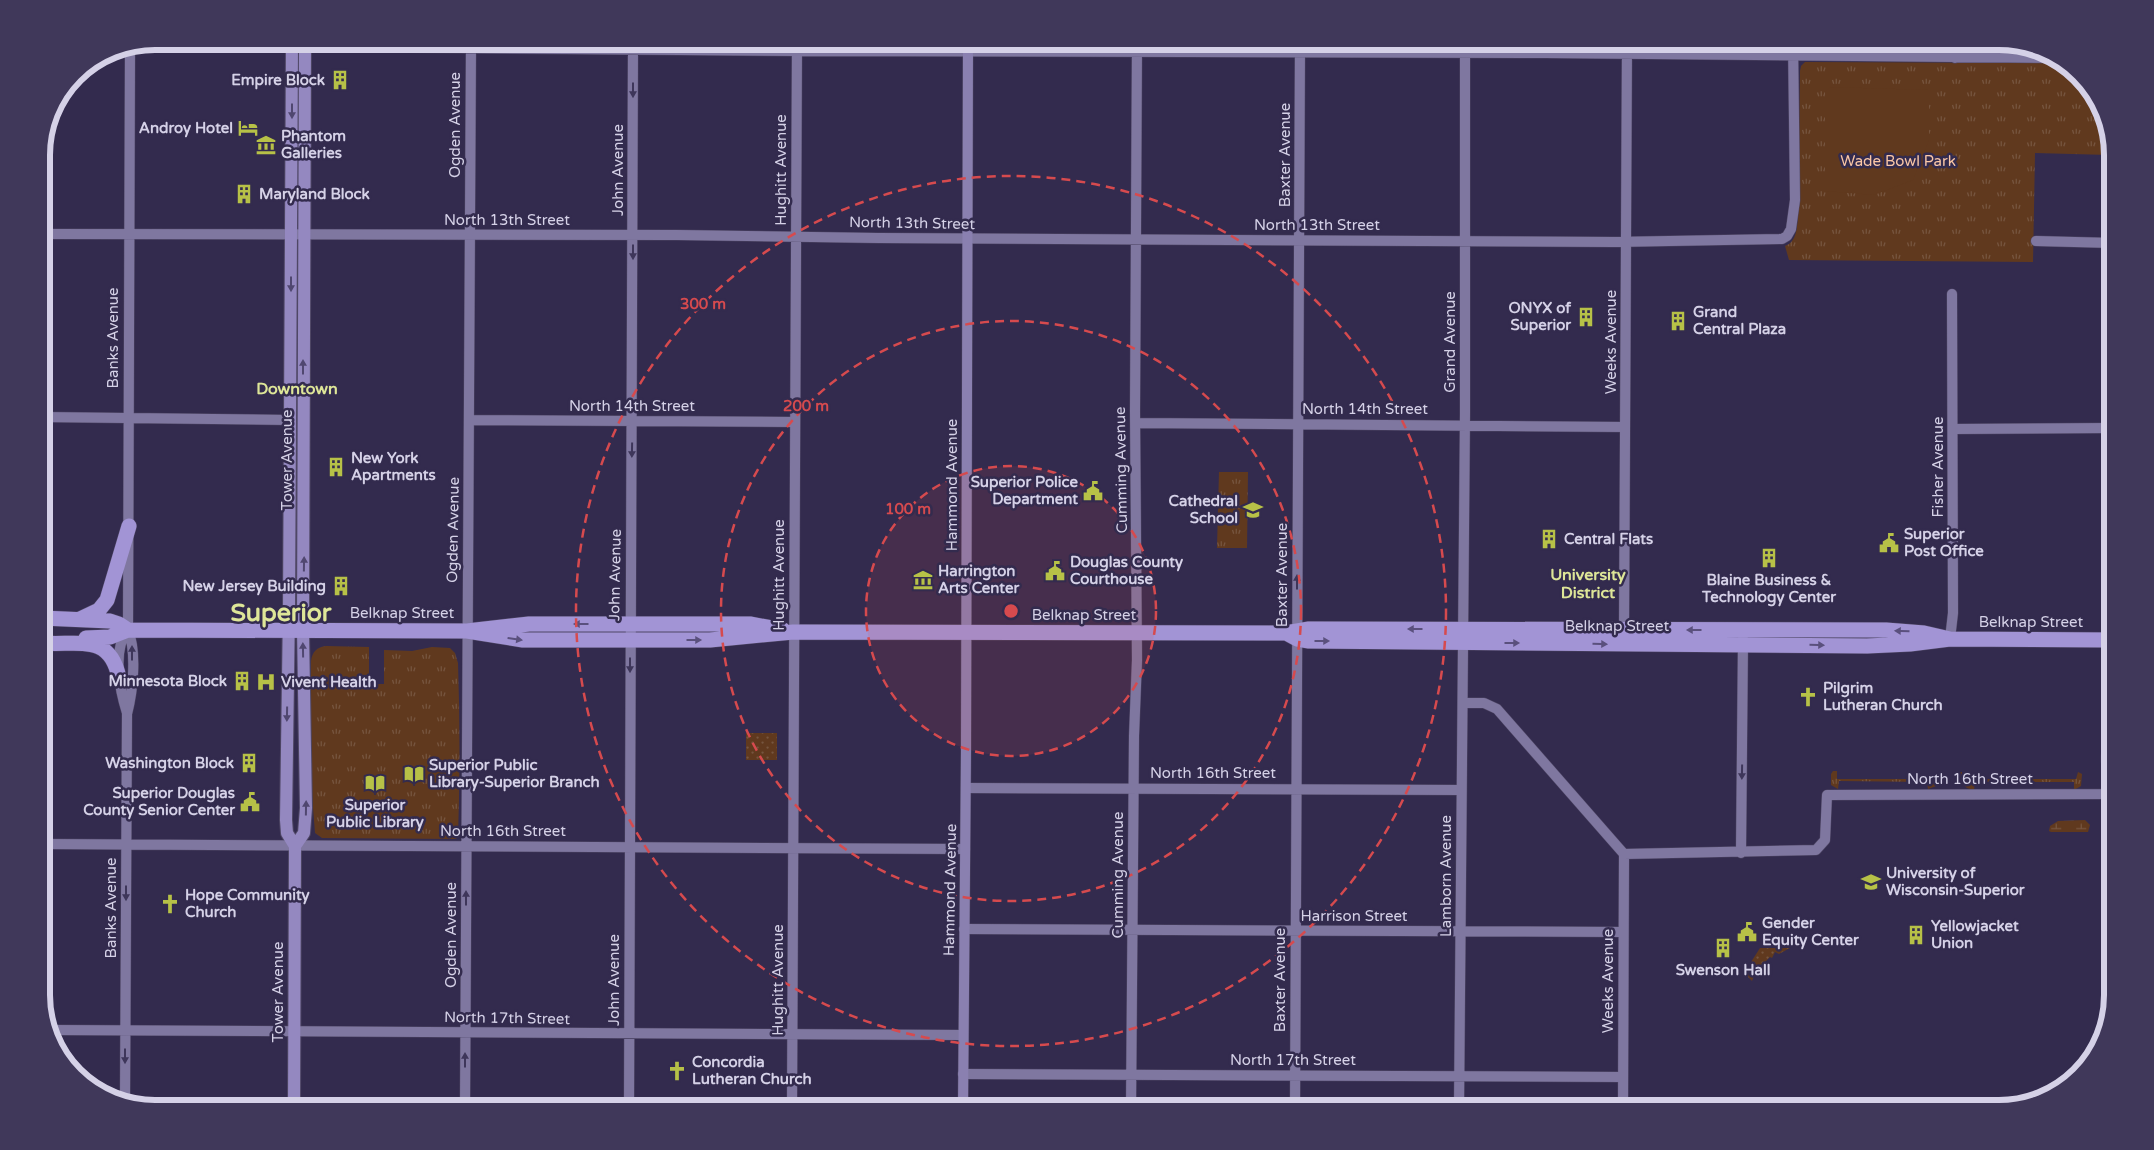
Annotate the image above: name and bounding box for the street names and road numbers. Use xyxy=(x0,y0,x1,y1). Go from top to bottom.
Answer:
street label: Ogden Avenue xyxy=(446,72,464,178)
street label: Baxter Avenue xyxy=(1276,103,1294,207)
street label: Hughitt Avenue xyxy=(772,114,790,226)
street label: John Avenue xyxy=(609,124,627,216)
street label: North 13th Street xyxy=(444,211,570,229)
street label: North 13th Street xyxy=(849,213,975,233)
street label: North 13th Street xyxy=(1254,216,1380,234)
street label: Banks Avenue xyxy=(104,288,122,388)
street label: Weeks Avenue xyxy=(1602,290,1620,394)
street label: Grand Avenue xyxy=(1441,291,1459,393)
street label: North 14th Street xyxy=(569,397,695,415)
street label: North 14th Street xyxy=(1302,400,1428,418)
street label: Cumming Avenue xyxy=(1111,406,1131,534)
street label: Tower Avenue xyxy=(278,410,296,510)
street label: Fisher Avenue xyxy=(1929,417,1947,517)
street label: Hammond Avenue xyxy=(943,419,961,551)
street label: Ogden Avenue xyxy=(443,477,463,583)
street label: Hughitt Avenue xyxy=(770,519,788,631)
street label: Baxter Avenue xyxy=(1273,523,1291,627)
street label: John Avenue xyxy=(605,529,625,621)
street label: Belknap Street xyxy=(350,604,455,622)
street label: Belknap Street xyxy=(1032,606,1137,624)
street label: Belknap Street xyxy=(1979,613,2084,631)
street label: Belknap Street xyxy=(1565,617,1670,635)
street label: North 16th Street xyxy=(1150,764,1276,782)
street label: North 16th Street xyxy=(1907,770,2033,788)
street label: Cumming Avenue xyxy=(1109,812,1127,938)
street label: Lamborn Avenue xyxy=(1437,815,1455,937)
street label: North 16th Street xyxy=(440,822,566,840)
street label: Hammond Avenue xyxy=(940,824,960,956)
street label: Banks Avenue xyxy=(102,858,120,958)
street label: Ogden Avenue xyxy=(442,882,460,988)
street label: Harrison Street xyxy=(1300,907,1408,925)
street label: Hughitt Avenue xyxy=(769,924,787,1036)
street label: Baxter Avenue xyxy=(1271,928,1289,1032)
street label: Weeks Avenue xyxy=(1599,929,1617,1033)
street label: John Avenue xyxy=(605,934,623,1026)
street label: Tower Avenue xyxy=(269,942,287,1042)
street label: North 17th Street xyxy=(444,1008,570,1028)
street label: North 17th Street xyxy=(1230,1051,1356,1069)

